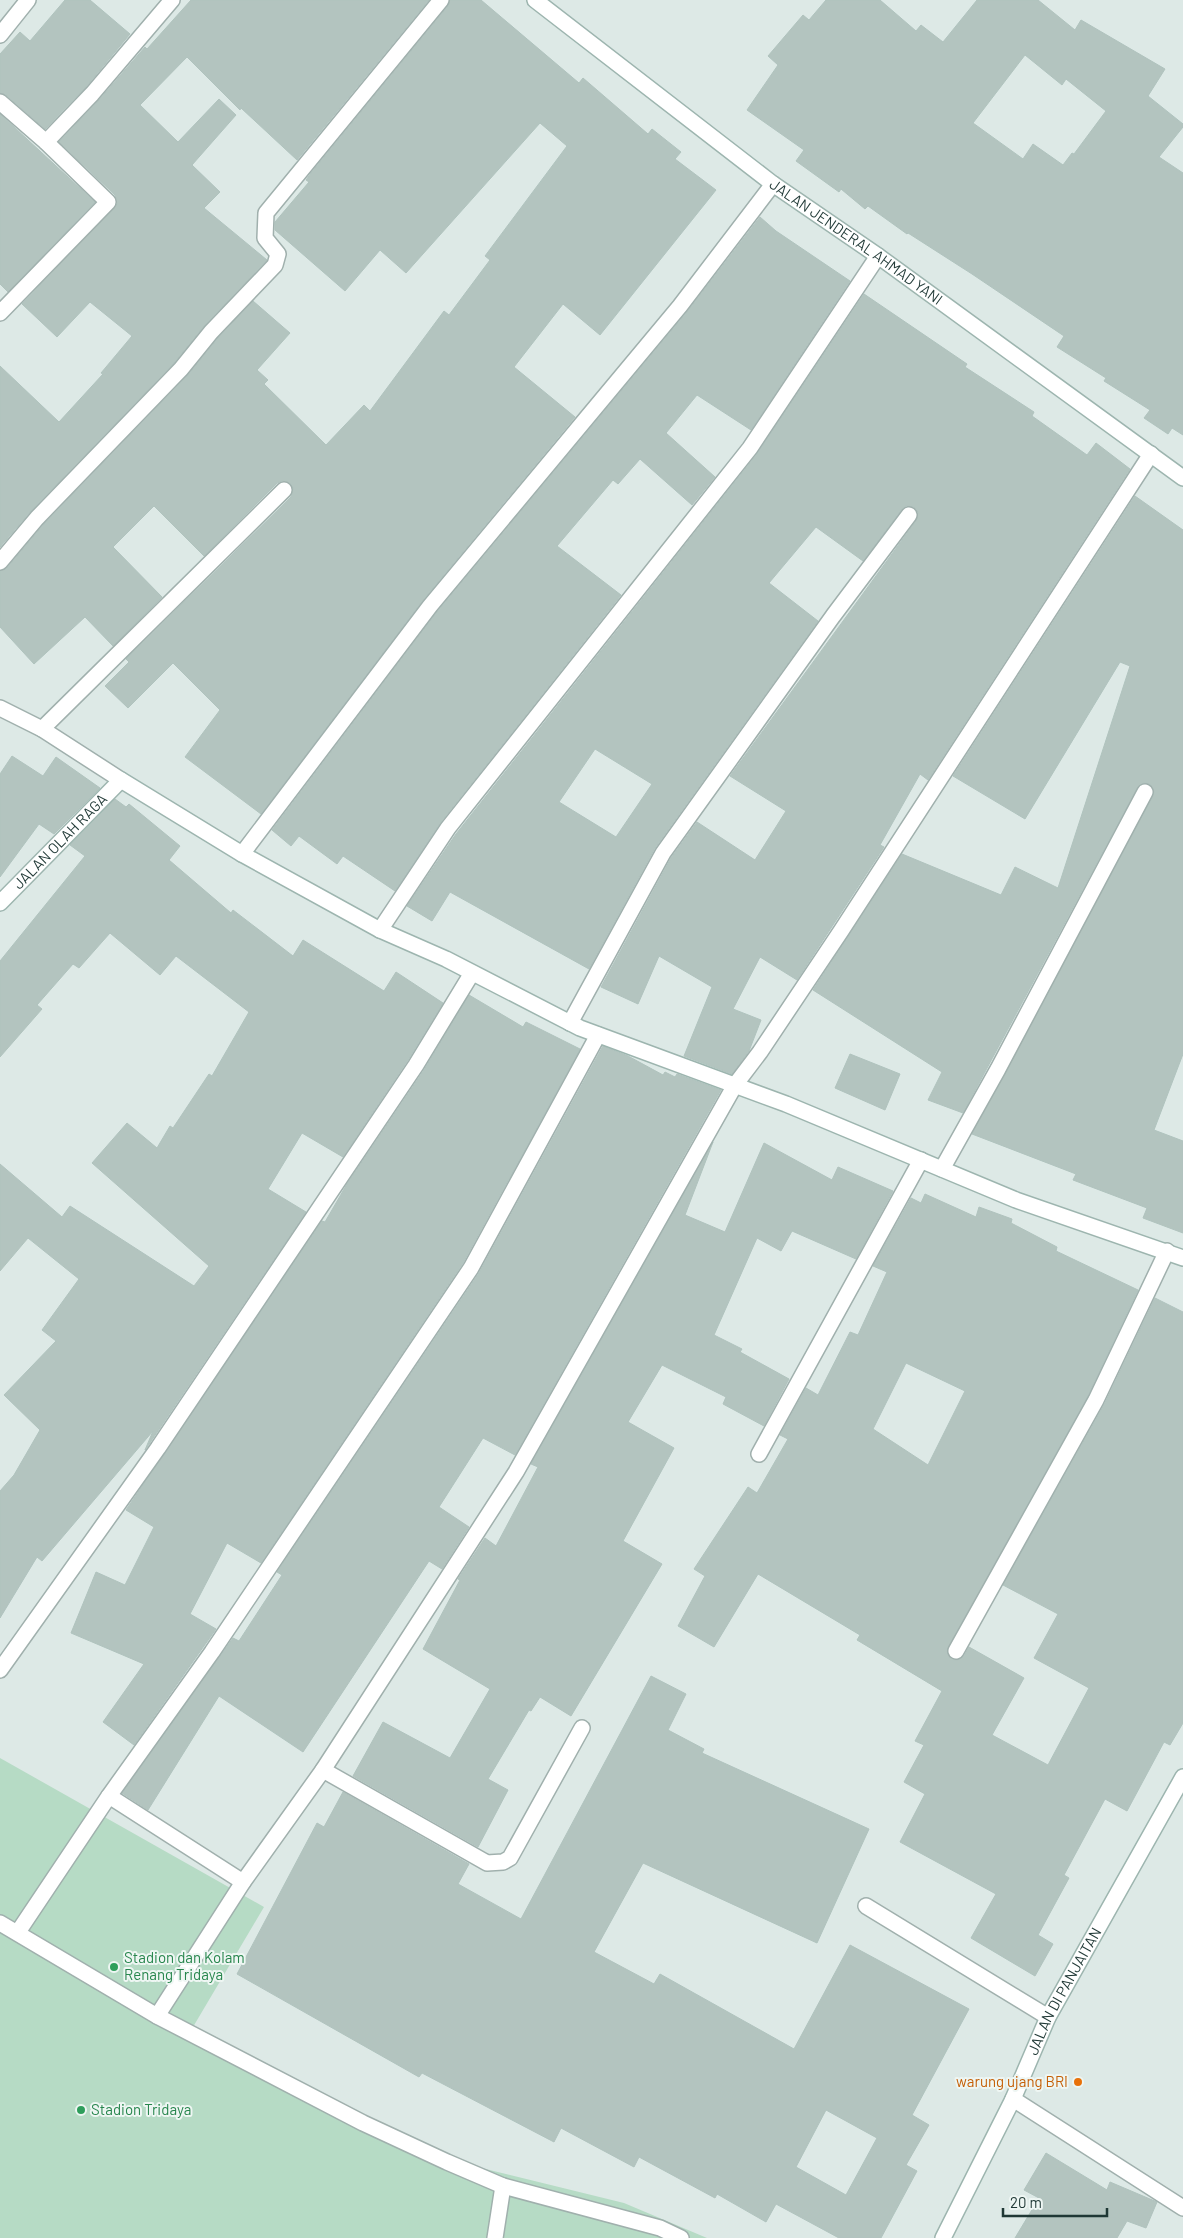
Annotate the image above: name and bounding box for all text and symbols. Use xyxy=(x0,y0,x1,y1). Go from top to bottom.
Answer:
street label: JALAN JENDERAL AHMAD YANI xyxy=(767,174,946,308)
street label: JALAN OLAH RAGA xyxy=(9,790,110,892)
street label: JALAN DI PANJAITAN xyxy=(1023,1924,1104,2057)
place label: Stadion dan Kolam Renang Tridaya xyxy=(124,1948,245,1983)
marker: Stadion dan Kolam Renang Tridaya xyxy=(108,1961,120,1973)
place label: warung ujang BRI xyxy=(956,2072,1068,2090)
marker: warung ujang BRI xyxy=(1072,2076,1084,2088)
place label: Stadion Tridaya xyxy=(91,2100,191,2118)
marker: Stadion Tridaya xyxy=(75,2104,87,2116)
scale bar xyxy=(1003,2186,1107,2218)
text: 20 m xyxy=(1010,2193,1042,2211)

